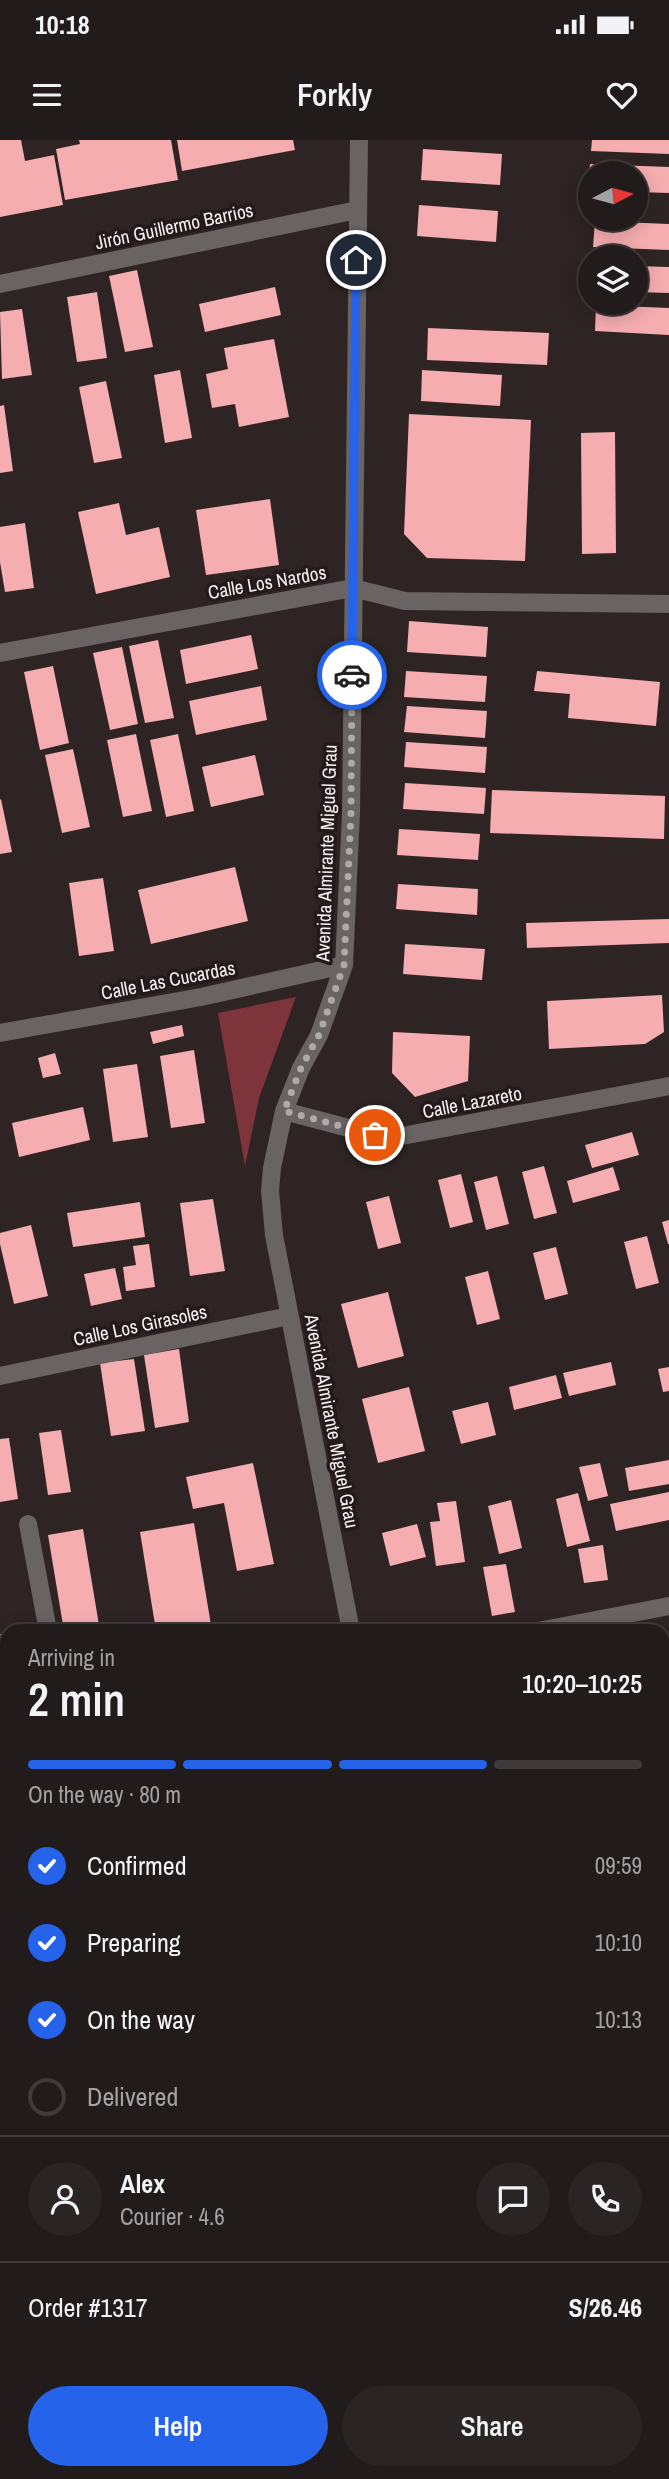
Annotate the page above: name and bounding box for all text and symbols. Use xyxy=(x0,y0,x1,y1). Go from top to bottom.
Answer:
text: 10:18 xyxy=(35,7,90,42)
text: Forkly xyxy=(297,73,372,116)
icon: menu xyxy=(28,76,66,114)
icon: heart xyxy=(603,76,641,114)
north arrow xyxy=(578,161,648,231)
map controls xyxy=(578,161,648,315)
street label: Jirón Guillermo Barrios xyxy=(93,196,256,255)
pin xyxy=(326,230,386,290)
icon: home xyxy=(337,241,375,279)
button: layers xyxy=(578,245,648,315)
street label: Calle Los Nardos xyxy=(206,559,328,605)
courier xyxy=(317,640,387,710)
icon: car xyxy=(333,656,371,694)
street label: Avenida Almirante Miguel Grau xyxy=(309,744,343,963)
street label: Calle Las Cucardas xyxy=(99,954,237,1006)
street label: Calle Lazareto xyxy=(420,1080,524,1124)
pin xyxy=(345,1105,405,1165)
icon: bag xyxy=(356,1116,394,1154)
street label: Calle Los Girasoles xyxy=(71,1298,209,1352)
street label: Avenida Almirante Miguel Grau xyxy=(298,1311,365,1530)
text: Arriving in xyxy=(28,1642,115,1673)
text: 10:20–10:25 xyxy=(522,1666,642,1701)
text: 2 min xyxy=(28,1668,125,1730)
text: On the way · 80 m xyxy=(28,1779,181,1810)
icon: check xyxy=(28,1847,66,1885)
text: Confirmed xyxy=(87,1848,187,1883)
text: 09:59 xyxy=(595,1850,642,1881)
icon: check xyxy=(28,1924,66,1962)
text: Preparing xyxy=(87,1925,181,1960)
text: 10:10 xyxy=(595,1927,642,1958)
icon: check xyxy=(28,2001,66,2039)
text: On the way xyxy=(87,2002,195,2037)
text: 10:13 xyxy=(595,2004,642,2035)
text: Delivered xyxy=(87,2079,178,2114)
button: person xyxy=(28,2162,102,2236)
button: chat xyxy=(476,2162,550,2236)
button: phone xyxy=(568,2162,642,2236)
text: Alex xyxy=(120,2166,165,2201)
text: Courier · 4.6 xyxy=(120,2201,225,2232)
text: Order #1317 xyxy=(28,2290,148,2325)
text: S/26.46 xyxy=(568,2290,642,2325)
button: Help xyxy=(28,2386,328,2466)
button: Share xyxy=(342,2386,642,2466)

